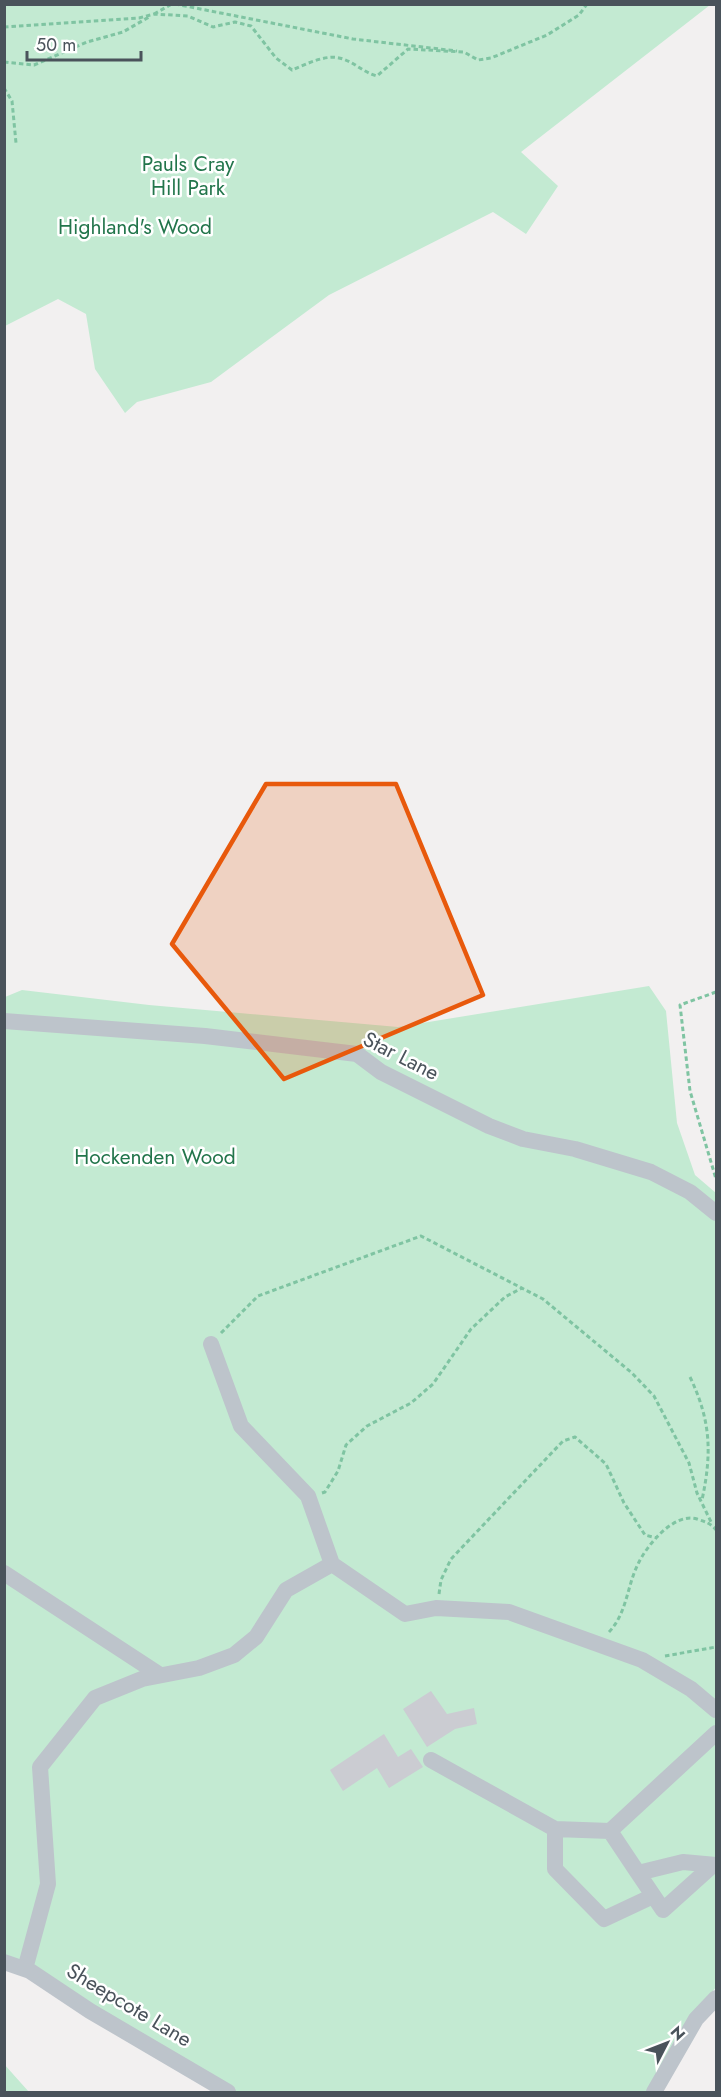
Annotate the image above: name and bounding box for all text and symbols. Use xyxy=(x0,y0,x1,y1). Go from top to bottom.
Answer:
scale bar xyxy=(27,24,141,62)
text: 50 m xyxy=(36,32,76,58)
park label: Pauls Cray Hill Park xyxy=(142,149,235,203)
park label: Highland's Wood xyxy=(58,212,212,242)
street label: Star Lane xyxy=(358,1024,444,1088)
park label: Hockenden Wood xyxy=(74,1142,236,1172)
street label: Sheepcote Lane xyxy=(61,1956,197,2054)
north arrow xyxy=(637,2013,697,2073)
text: N xyxy=(665,2021,691,2046)

